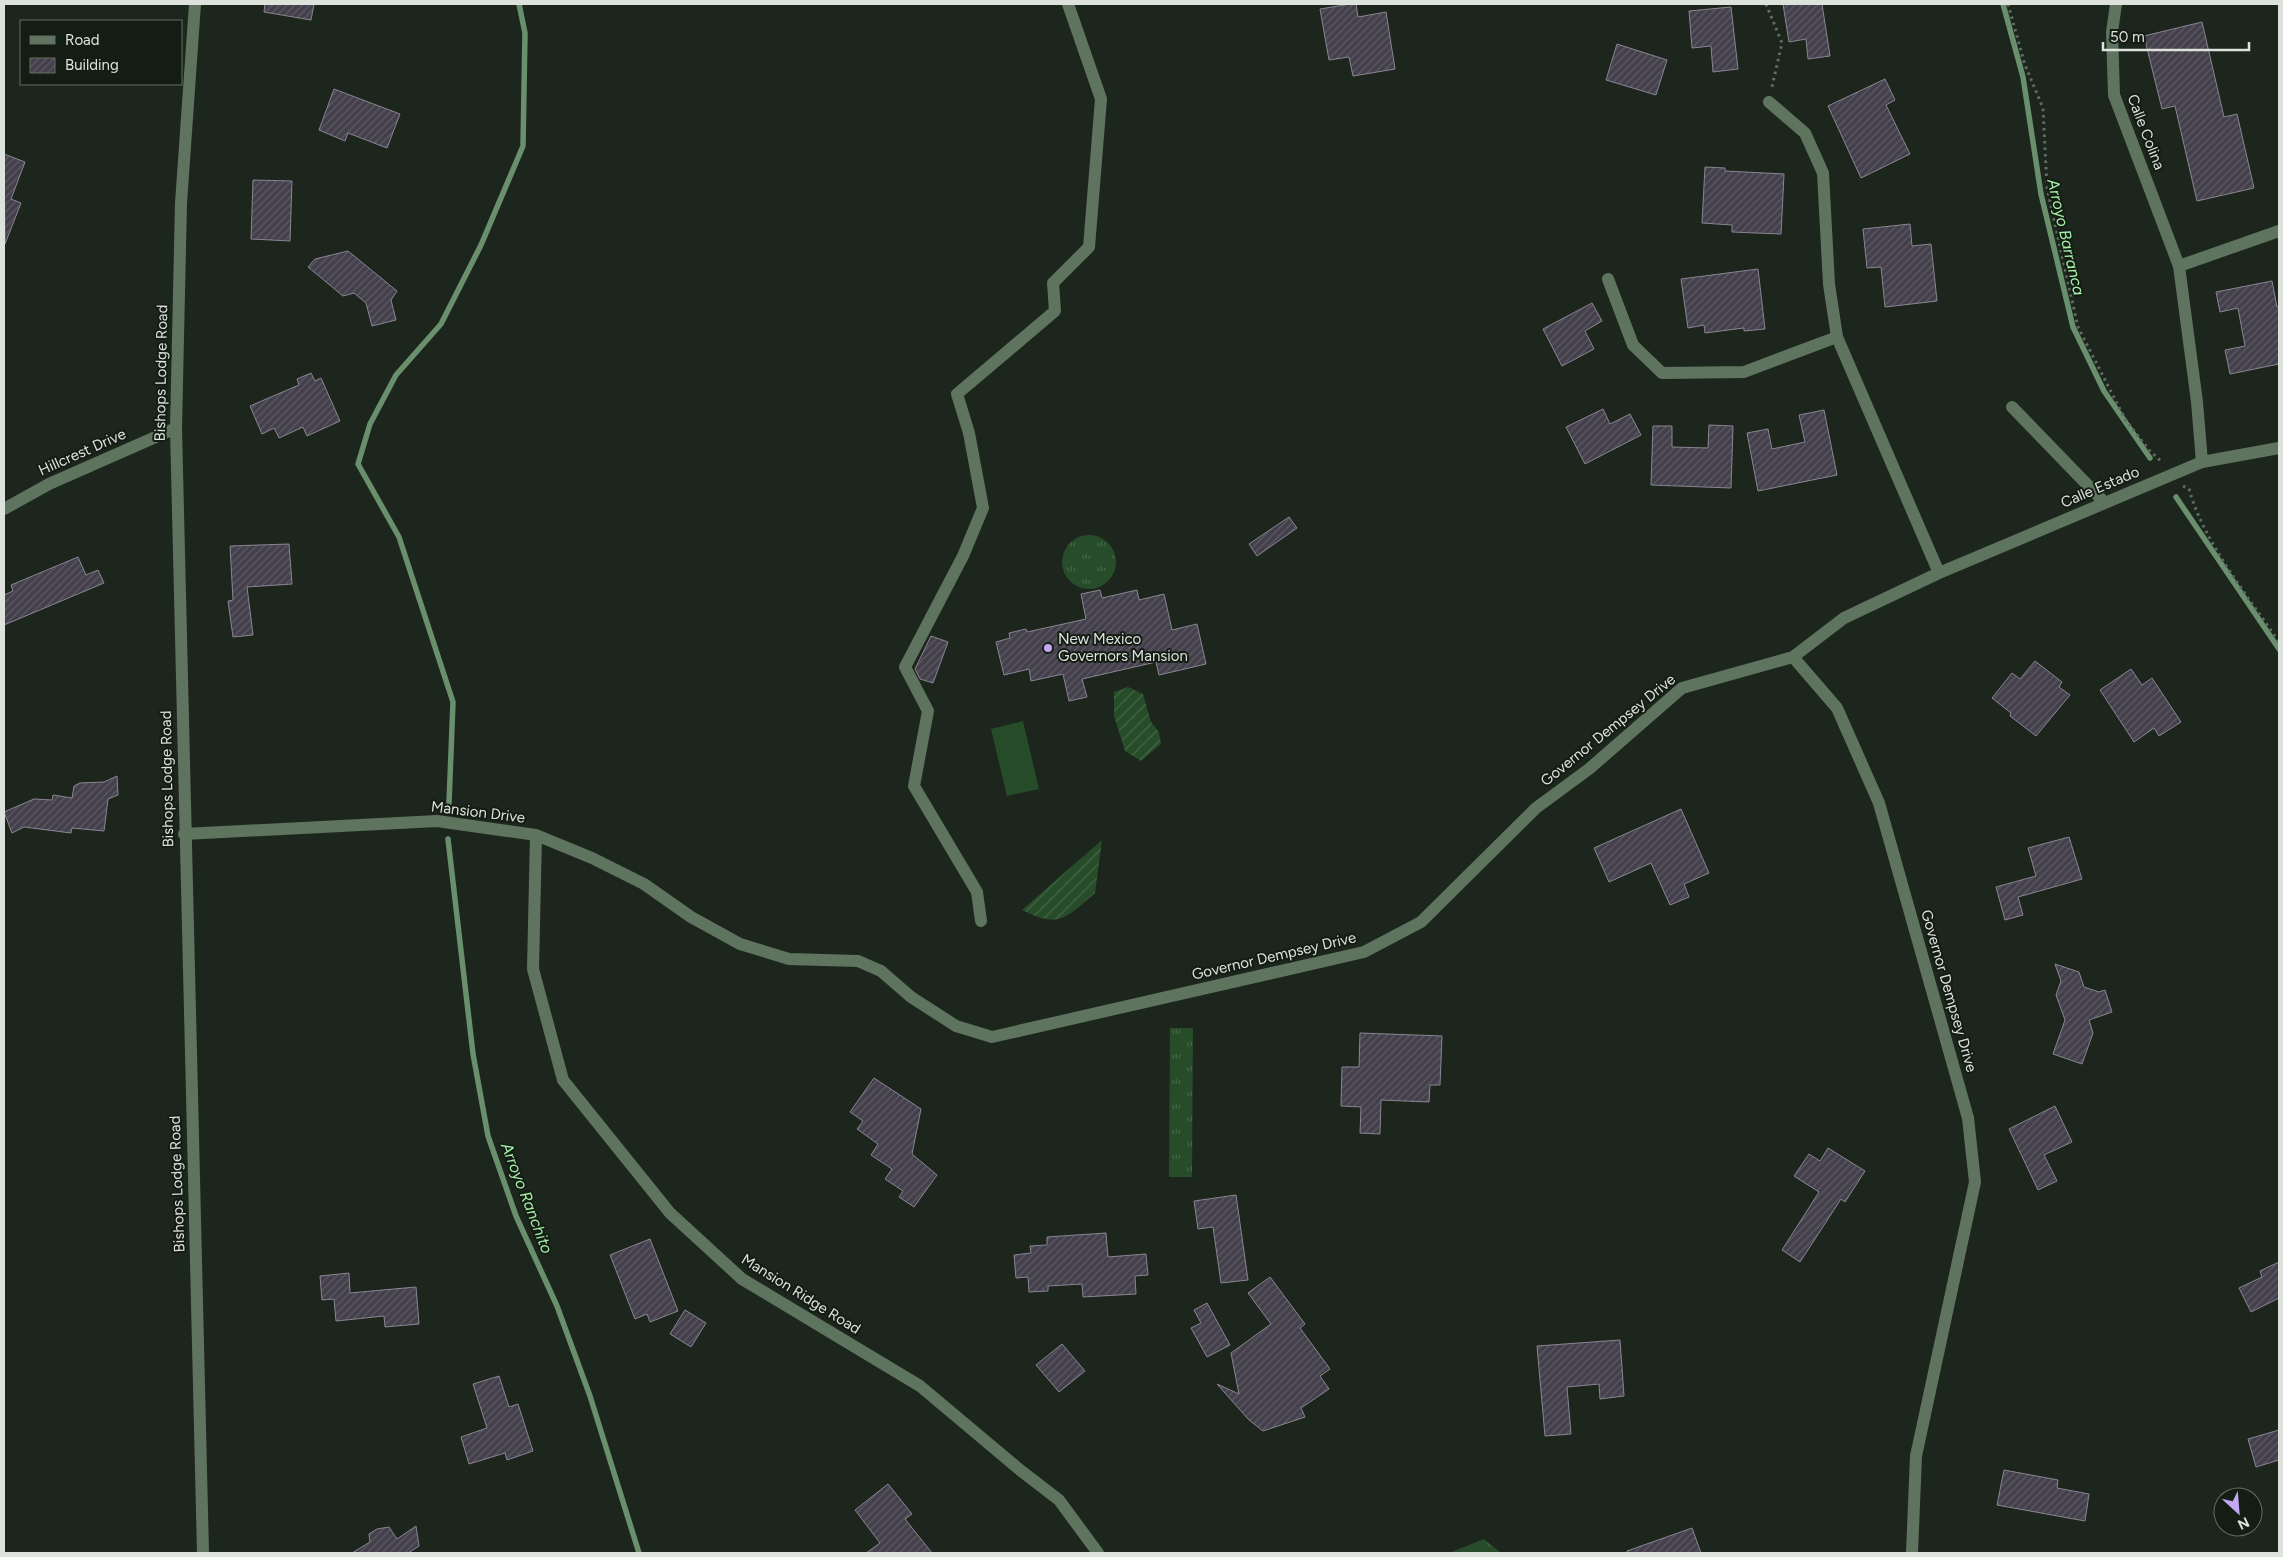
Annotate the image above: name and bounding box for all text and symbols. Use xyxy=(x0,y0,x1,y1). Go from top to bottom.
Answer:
legend xyxy=(20,20,182,85)
scale bar xyxy=(2103,20,2249,52)
text: 50 m xyxy=(2110,28,2145,46)
text: Road xyxy=(65,31,100,49)
text: Building xyxy=(65,56,119,74)
street label: Calle Colina xyxy=(2123,92,2169,172)
water label: Arroyo Barranca xyxy=(2043,176,2089,297)
street label: Bishops Lodge Road xyxy=(151,304,171,442)
street label: Hillcrest Drive xyxy=(36,425,128,479)
street label: Calle Estado xyxy=(2058,462,2142,512)
place label: New Mexico Governors Mansion xyxy=(1058,630,1188,665)
marker: New Mexico Governors Mansion xyxy=(1042,642,1054,654)
street label: Governor Dempsey Drive xyxy=(1537,670,1679,790)
street label: Bishops Lodge Road xyxy=(157,710,177,848)
street label: Mansion Drive xyxy=(430,797,526,827)
street label: Governor Dempsey Drive xyxy=(1917,908,1981,1074)
street label: Governor Dempsey Drive xyxy=(1190,928,1358,984)
street label: Bishops Lodge Road xyxy=(166,1115,188,1253)
water label: Arroyo Ranchito xyxy=(497,1139,557,1256)
street label: Mansion Ridge Road xyxy=(738,1250,864,1338)
north arrow xyxy=(2213,1487,2263,1537)
text: N xyxy=(2235,1513,2252,1533)

